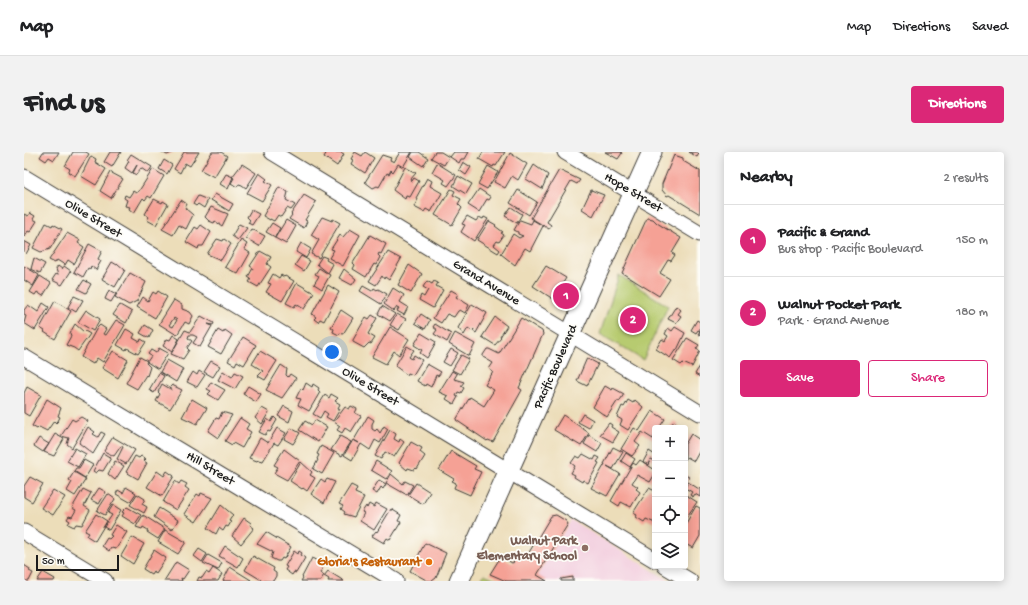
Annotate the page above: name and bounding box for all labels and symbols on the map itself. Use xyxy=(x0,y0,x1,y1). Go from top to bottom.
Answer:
street label: Hope Street xyxy=(601,170,666,217)
street label: Olive Street xyxy=(62,196,126,243)
street label: Grand Avenue xyxy=(450,257,523,309)
pin: 1 xyxy=(553,281,579,311)
pin: 2 xyxy=(620,305,646,335)
street label: Pacific Boulevard xyxy=(530,322,582,412)
your location xyxy=(322,342,342,362)
street label: Olive Street xyxy=(339,364,403,411)
street label: Hill Street xyxy=(183,449,238,490)
place label: Walnut Park Elementary School xyxy=(477,534,579,564)
marker: Walnut Park Elementary School xyxy=(580,543,590,553)
scale bar xyxy=(36,553,119,572)
place label: Gloria's Restaurant xyxy=(317,555,423,570)
marker: Gloria's Restaurant xyxy=(424,557,434,567)

